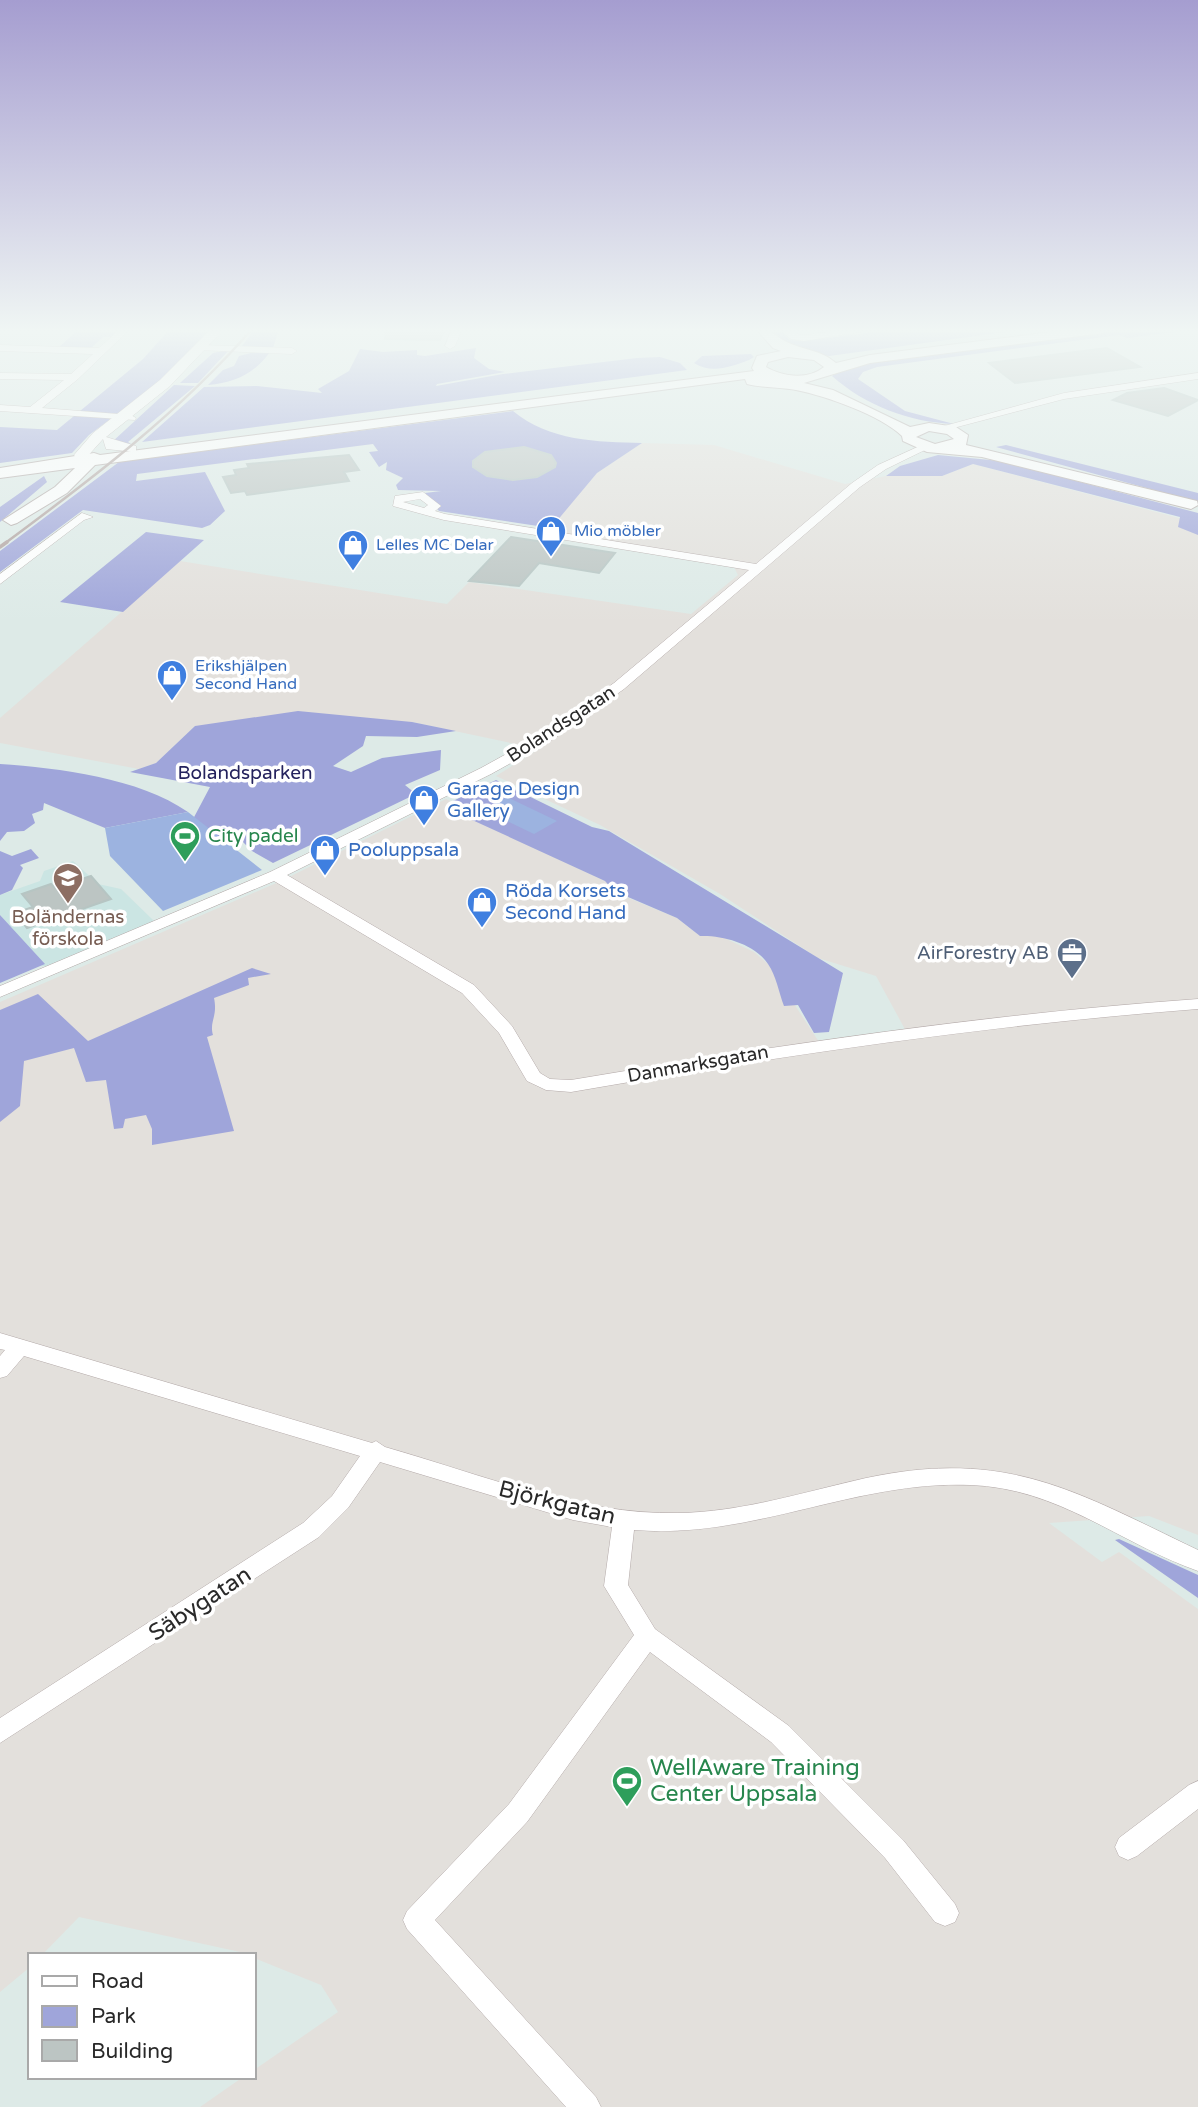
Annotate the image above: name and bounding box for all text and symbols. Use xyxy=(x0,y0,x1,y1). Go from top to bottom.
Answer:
shop icon: Mio möbler xyxy=(534,514,568,558)
place label: Mio möbler xyxy=(574,521,662,541)
shop icon: Lelles MC Delar xyxy=(336,528,370,572)
place label: Lelles MC Delar xyxy=(376,535,495,555)
place label: Erikshjälpen Second Hand xyxy=(195,656,297,694)
shop icon: Erikshjälpen Second Hand xyxy=(155,658,189,702)
street label: Bolandsgatan xyxy=(503,681,619,767)
park label: Bolandsparken xyxy=(177,762,313,784)
place label: Garage Design Gallery xyxy=(447,778,580,822)
shop icon: Garage Design Gallery xyxy=(407,783,441,827)
sports icon: City padel xyxy=(168,819,202,863)
place label: City padel xyxy=(208,825,298,847)
shop icon: Pooluppsala xyxy=(308,833,342,877)
place label: Pooluppsala xyxy=(348,839,459,861)
school or university icon: Boländernas förskola xyxy=(51,861,85,905)
place label: Röda Korsets Second Hand xyxy=(505,880,626,924)
shop icon: Röda Korsets Second Hand xyxy=(465,885,499,929)
place label: Boländernas förskola xyxy=(12,906,125,950)
office icon: AirForestry AB xyxy=(1055,936,1089,980)
place label: AirForestry AB xyxy=(917,942,1049,964)
street label: Danmarksgatan xyxy=(626,1041,770,1087)
street label: Björkgatan xyxy=(496,1475,618,1531)
street label: Säbygatan xyxy=(144,1561,256,1647)
place label: WellAware Training Center Uppsala xyxy=(650,1754,860,1808)
sports icon: WellAware Training Center Uppsala xyxy=(610,1764,644,1808)
legend xyxy=(28,1953,256,2079)
text: Road xyxy=(91,1969,144,1994)
text: Park xyxy=(91,2004,136,2029)
text: Building xyxy=(91,2039,173,2064)

